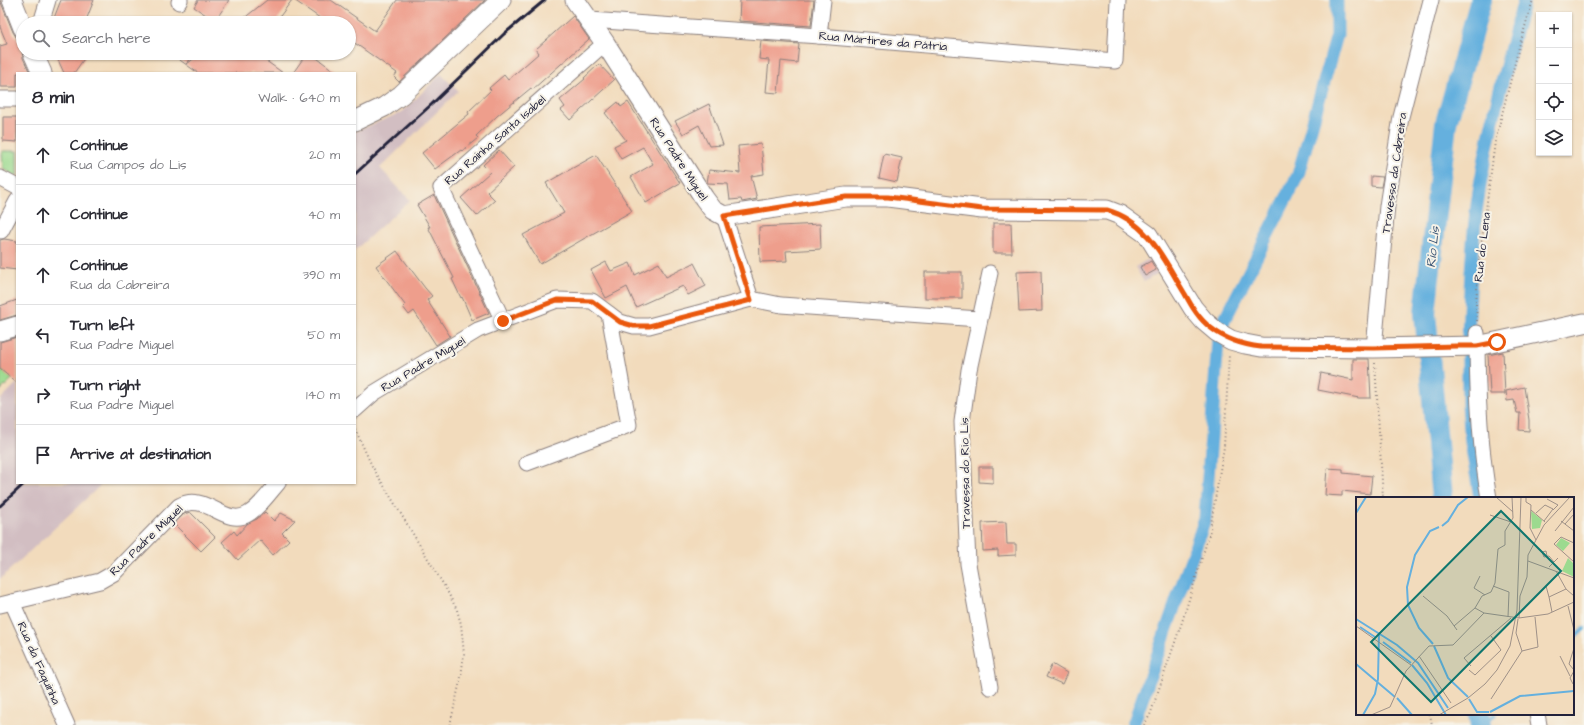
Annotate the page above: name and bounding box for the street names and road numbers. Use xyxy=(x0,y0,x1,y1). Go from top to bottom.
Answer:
street label: Rua Mártires da Pátria xyxy=(818,27,948,56)
street label: Rua Rainha Santa Isabel xyxy=(441,91,550,189)
street label: Travessa da Cabreira xyxy=(1378,112,1411,235)
street label: Rua Padre Miguel xyxy=(645,114,712,205)
street label: Rua do Lena xyxy=(1470,211,1495,283)
street label: Rua Padre Miguel xyxy=(378,332,469,397)
street label: Travessa do Rio Lis xyxy=(956,417,975,529)
street label: Rua Padre Miguel xyxy=(106,501,187,580)
street label: Rua da Faquinha xyxy=(13,619,64,707)

